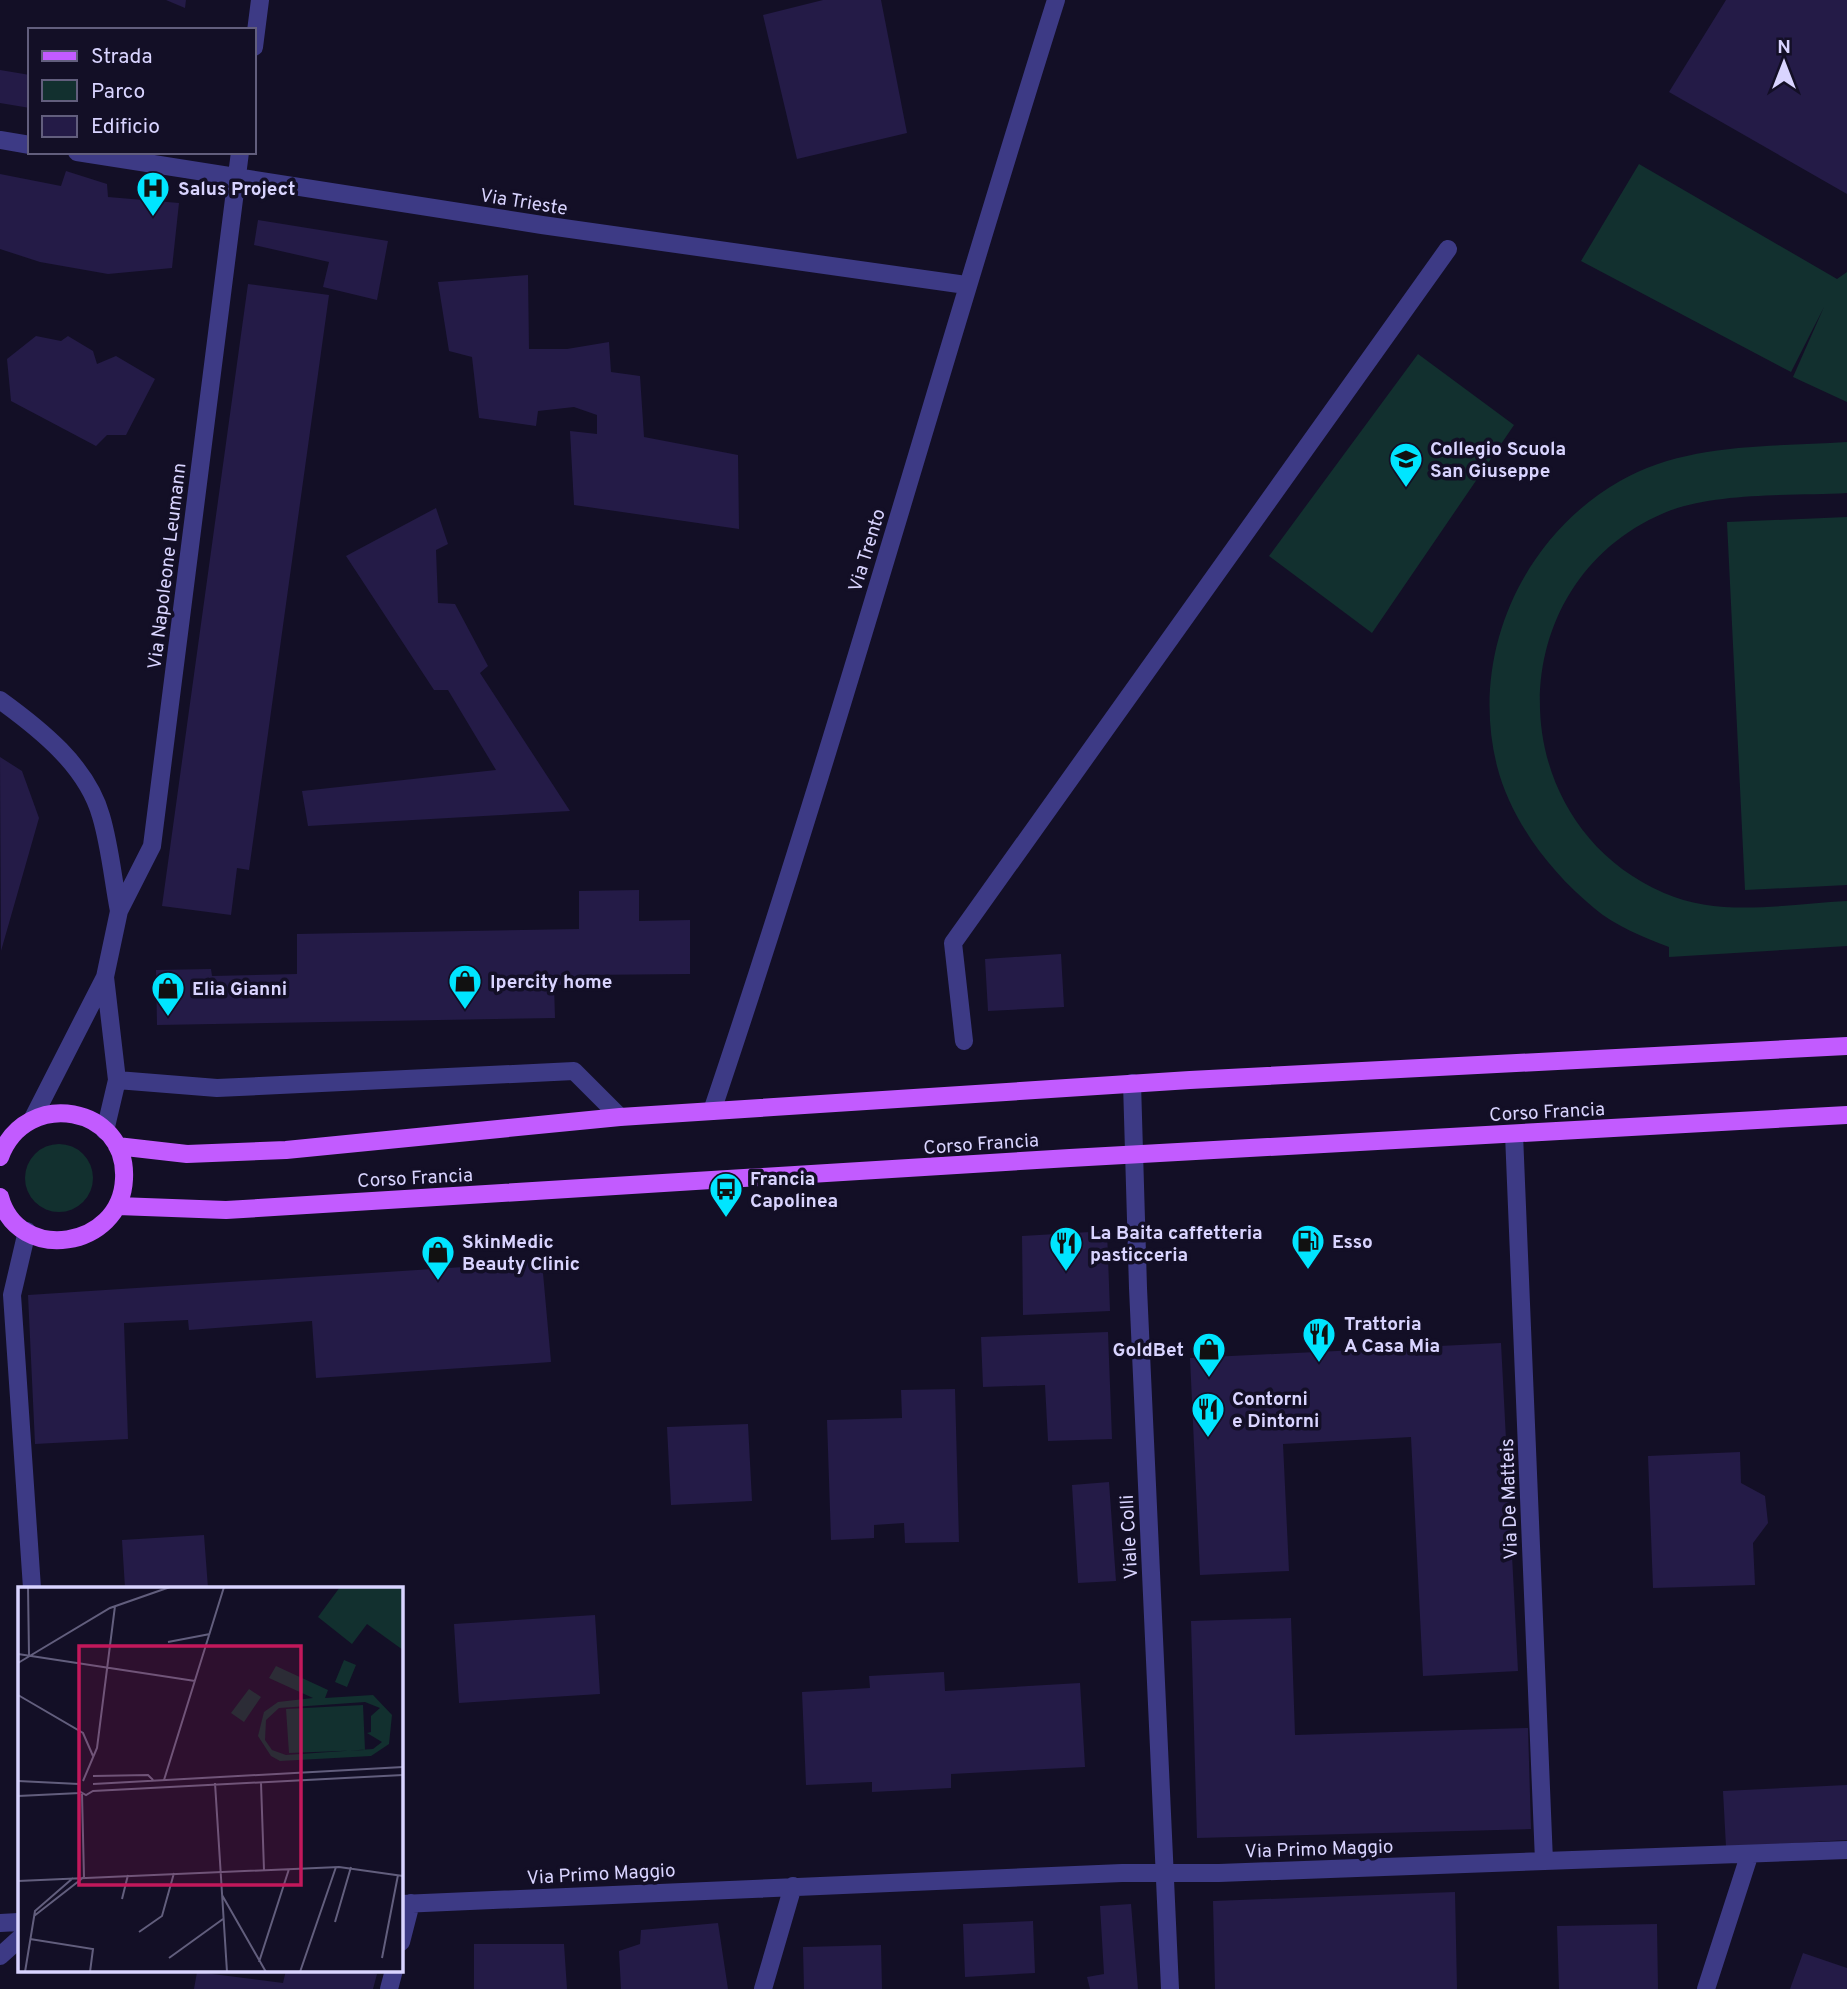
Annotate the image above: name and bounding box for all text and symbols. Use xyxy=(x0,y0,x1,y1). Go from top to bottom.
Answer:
legend xyxy=(28,28,256,154)
north arrow xyxy=(1749,28,1819,98)
text: N xyxy=(1777,36,1791,60)
text: Strada xyxy=(91,44,152,71)
text: Parco xyxy=(91,79,145,106)
text: Edificio xyxy=(91,114,160,141)
hospital icon: Salus Project xyxy=(134,169,172,218)
place label: Salus Project xyxy=(178,178,295,202)
street label: Via Trieste xyxy=(478,184,569,222)
place label: Collegio Scuola San Giuseppe xyxy=(1430,438,1566,484)
school or university icon: Collegio Scuola San Giuseppe xyxy=(1387,440,1425,489)
street label: Via Napoleone Leumann xyxy=(143,462,193,671)
street label: Via Trento xyxy=(844,506,892,595)
shop icon: Ipercity home xyxy=(446,962,484,1011)
shop icon: Elia Gianni xyxy=(149,969,187,1018)
place label: Ipercity home xyxy=(490,971,612,995)
place label: Elia Gianni xyxy=(192,978,287,1002)
street label: Corso Francia xyxy=(1489,1098,1606,1128)
street label: Corso Francia xyxy=(923,1129,1040,1161)
street label: Corso Francia xyxy=(357,1164,474,1194)
place label: Francia Capolinea xyxy=(750,1168,838,1214)
bus stop icon: Francia Capolinea xyxy=(707,1170,745,1219)
place label: La Baita caffetteria pasticceria xyxy=(1090,1222,1263,1268)
fuel station icon: Esso xyxy=(1289,1222,1327,1271)
restaurant icon: La Baita caffetteria pasticceria xyxy=(1047,1224,1085,1273)
place label: SkinMedic Beauty Clinic xyxy=(462,1231,580,1277)
place label: Esso xyxy=(1332,1231,1373,1255)
shop icon: SkinMedic Beauty Clinic xyxy=(419,1233,457,1282)
place label: Trattoria A Casa Mia xyxy=(1344,1313,1440,1359)
restaurant icon: Trattoria A Casa Mia xyxy=(1300,1315,1338,1364)
shop icon: GoldBet xyxy=(1190,1330,1228,1379)
place label: GoldBet xyxy=(1113,1339,1184,1363)
place label: Contorni e Dintorni xyxy=(1232,1388,1319,1434)
restaurant icon: Contorni e Dintorni xyxy=(1189,1390,1227,1439)
street label: Via De Matteis xyxy=(1496,1438,1524,1560)
street label: Viale Colli xyxy=(1116,1494,1144,1580)
inset map xyxy=(18,1587,402,1972)
street label: Via Primo Maggio xyxy=(1244,1835,1394,1865)
street label: Via Primo Maggio xyxy=(526,1859,676,1891)

